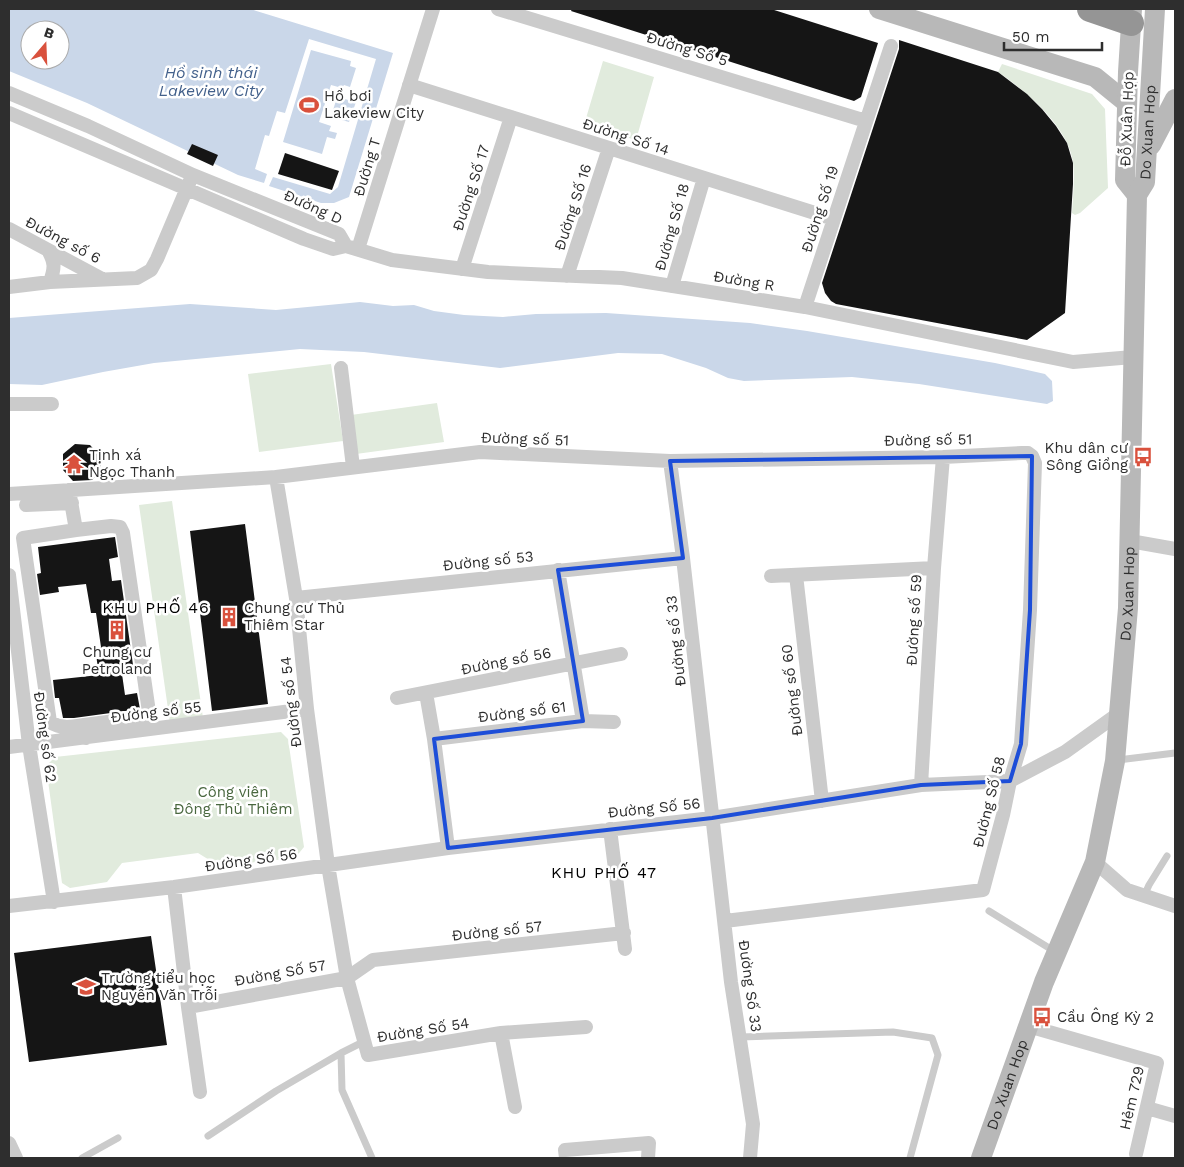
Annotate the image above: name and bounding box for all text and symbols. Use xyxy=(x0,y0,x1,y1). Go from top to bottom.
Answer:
north arrow xyxy=(20,20,70,70)
scale bar xyxy=(1004,20,1102,52)
text: B xyxy=(42,24,57,42)
street label: Đường Số 5 xyxy=(644,28,730,70)
text: 50 m xyxy=(1012,28,1049,46)
water label: Hồ sinh thái Lakeview City xyxy=(159,63,264,100)
street label: Đỗ Xuân Hợp xyxy=(1115,71,1138,167)
street label: Do Xuan Hop xyxy=(1136,84,1160,180)
place label: Hồ bơi Lakeview City xyxy=(324,87,424,122)
sports icon: Hồ bơi Lakeview City xyxy=(298,94,320,116)
street label: Đường Số 14 xyxy=(580,115,672,159)
street label: Đường T xyxy=(350,136,384,198)
street label: Đường Số 17 xyxy=(449,143,493,233)
street label: Đường Số 16 xyxy=(551,161,595,253)
street label: Đường Số 19 xyxy=(797,163,843,255)
street label: Đường Số 18 xyxy=(651,181,693,273)
street label: Đường D xyxy=(281,186,345,228)
street label: Đường số 6 xyxy=(22,213,104,267)
street label: Đường R xyxy=(712,267,776,295)
street label: Đường số 51 xyxy=(481,428,569,450)
street label: Đường số 51 xyxy=(884,430,972,450)
place label: Khu dân cư Sông Giồng xyxy=(1045,439,1129,474)
place label: Tịnh xá Ngọc Thanh xyxy=(89,446,175,481)
bus stop icon: Khu dân cư Sông Giồng xyxy=(1132,446,1154,468)
temple icon: Tịnh xá Ngọc Thanh xyxy=(63,453,85,475)
street label: Do Xuan Hop xyxy=(1116,546,1138,642)
street label: Đường số 53 xyxy=(442,547,534,575)
street label: Đường số 59 xyxy=(903,574,925,666)
street label: Đường số 33 xyxy=(662,595,690,687)
district label: KHU PHỐ 46 xyxy=(102,597,210,617)
place label: Chung cư Thủ Thiêm Star xyxy=(244,599,345,634)
building icon: Chung cư Thủ Thiêm Star xyxy=(218,606,240,628)
building icon: Chung cư Petroland xyxy=(106,619,128,641)
place label: Chung cư Petroland xyxy=(82,643,152,678)
street label: Đường số 56 xyxy=(459,643,553,679)
street label: Đường số 60 xyxy=(777,643,807,737)
street label: Đường số 54 xyxy=(276,655,306,749)
street label: Đường số 62 xyxy=(30,690,60,784)
street label: Đường số 55 xyxy=(110,698,202,726)
street label: Đường số 61 xyxy=(477,698,567,726)
street label: Đường Số 58 xyxy=(969,755,1009,849)
park label: Công viên Đông Thủ Thiêm xyxy=(173,783,293,818)
street label: Đường Số 56 xyxy=(607,794,701,822)
street label: Đường Số 56 xyxy=(204,845,298,875)
district label: KHU PHỐ 47 xyxy=(551,862,657,882)
street label: Đường số 57 xyxy=(451,917,543,945)
street label: Đường Số 33 xyxy=(735,939,765,1033)
street label: Đường Số 57 xyxy=(233,956,327,990)
place label: Trường tiểu học Nguyễn Văn Trỗi xyxy=(101,969,218,1004)
school or university icon: Trường tiểu học Nguyễn Văn Trỗi xyxy=(75,976,97,998)
bus stop icon: Cầu Ông Kỳ 2 xyxy=(1031,1006,1053,1028)
place label: Cầu Ông Kỳ 2 xyxy=(1057,1007,1154,1026)
street label: Đường Số 54 xyxy=(376,1014,470,1046)
street label: Do Xuan Hop xyxy=(983,1037,1032,1132)
street label: Hẻm 729 xyxy=(1116,1064,1148,1132)

